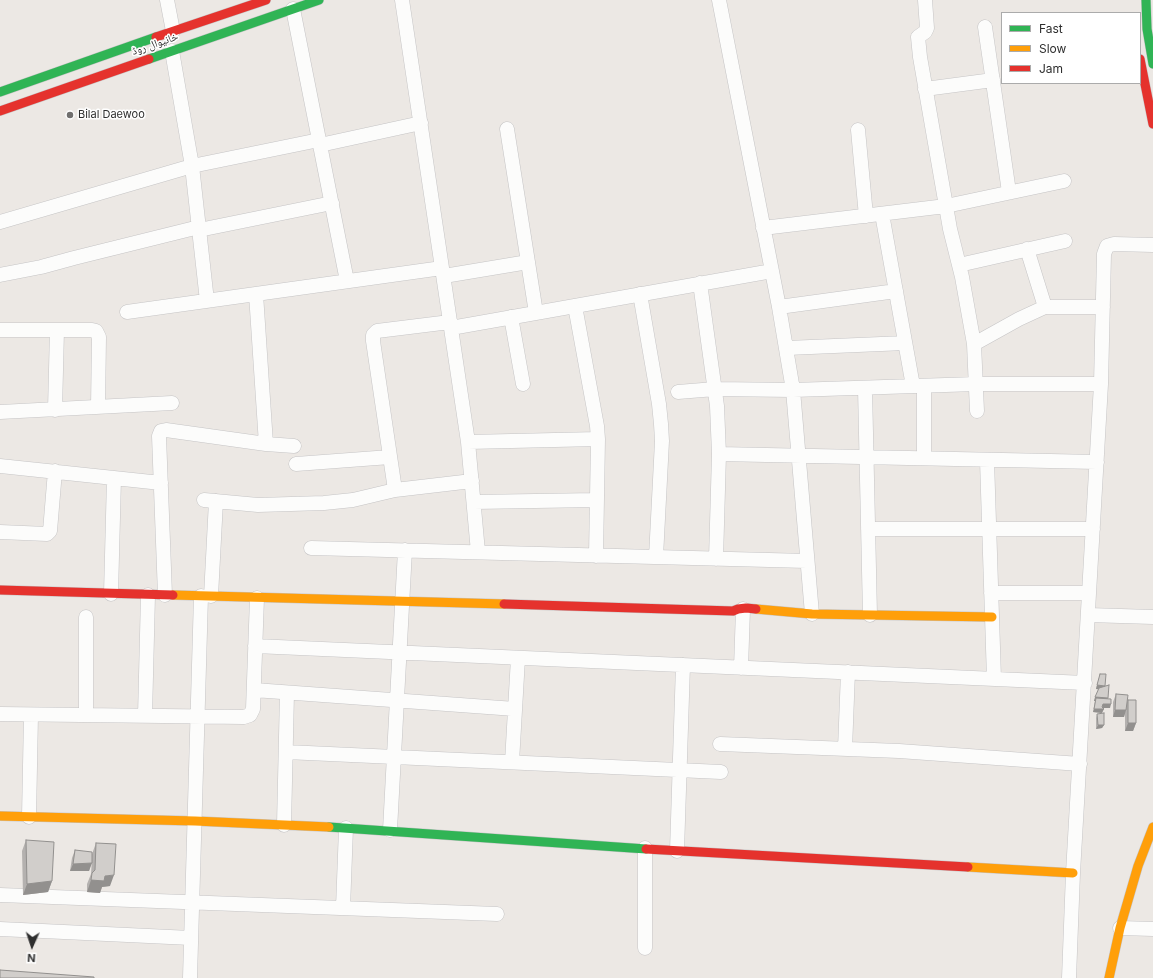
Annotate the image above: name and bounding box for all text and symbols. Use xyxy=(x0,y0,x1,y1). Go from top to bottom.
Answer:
legend xyxy=(1001,12,1141,84)
text: Fast xyxy=(1039,21,1063,36)
street label: خانیوال روڈ xyxy=(130,30,180,58)
text: Slow xyxy=(1039,41,1066,56)
text: Jam xyxy=(1039,61,1063,76)
place label: Bilal Daewoo xyxy=(78,108,145,122)
marker: Bilal Daewoo xyxy=(65,110,75,120)
north arrow xyxy=(12,926,52,966)
text: N xyxy=(27,951,36,965)

